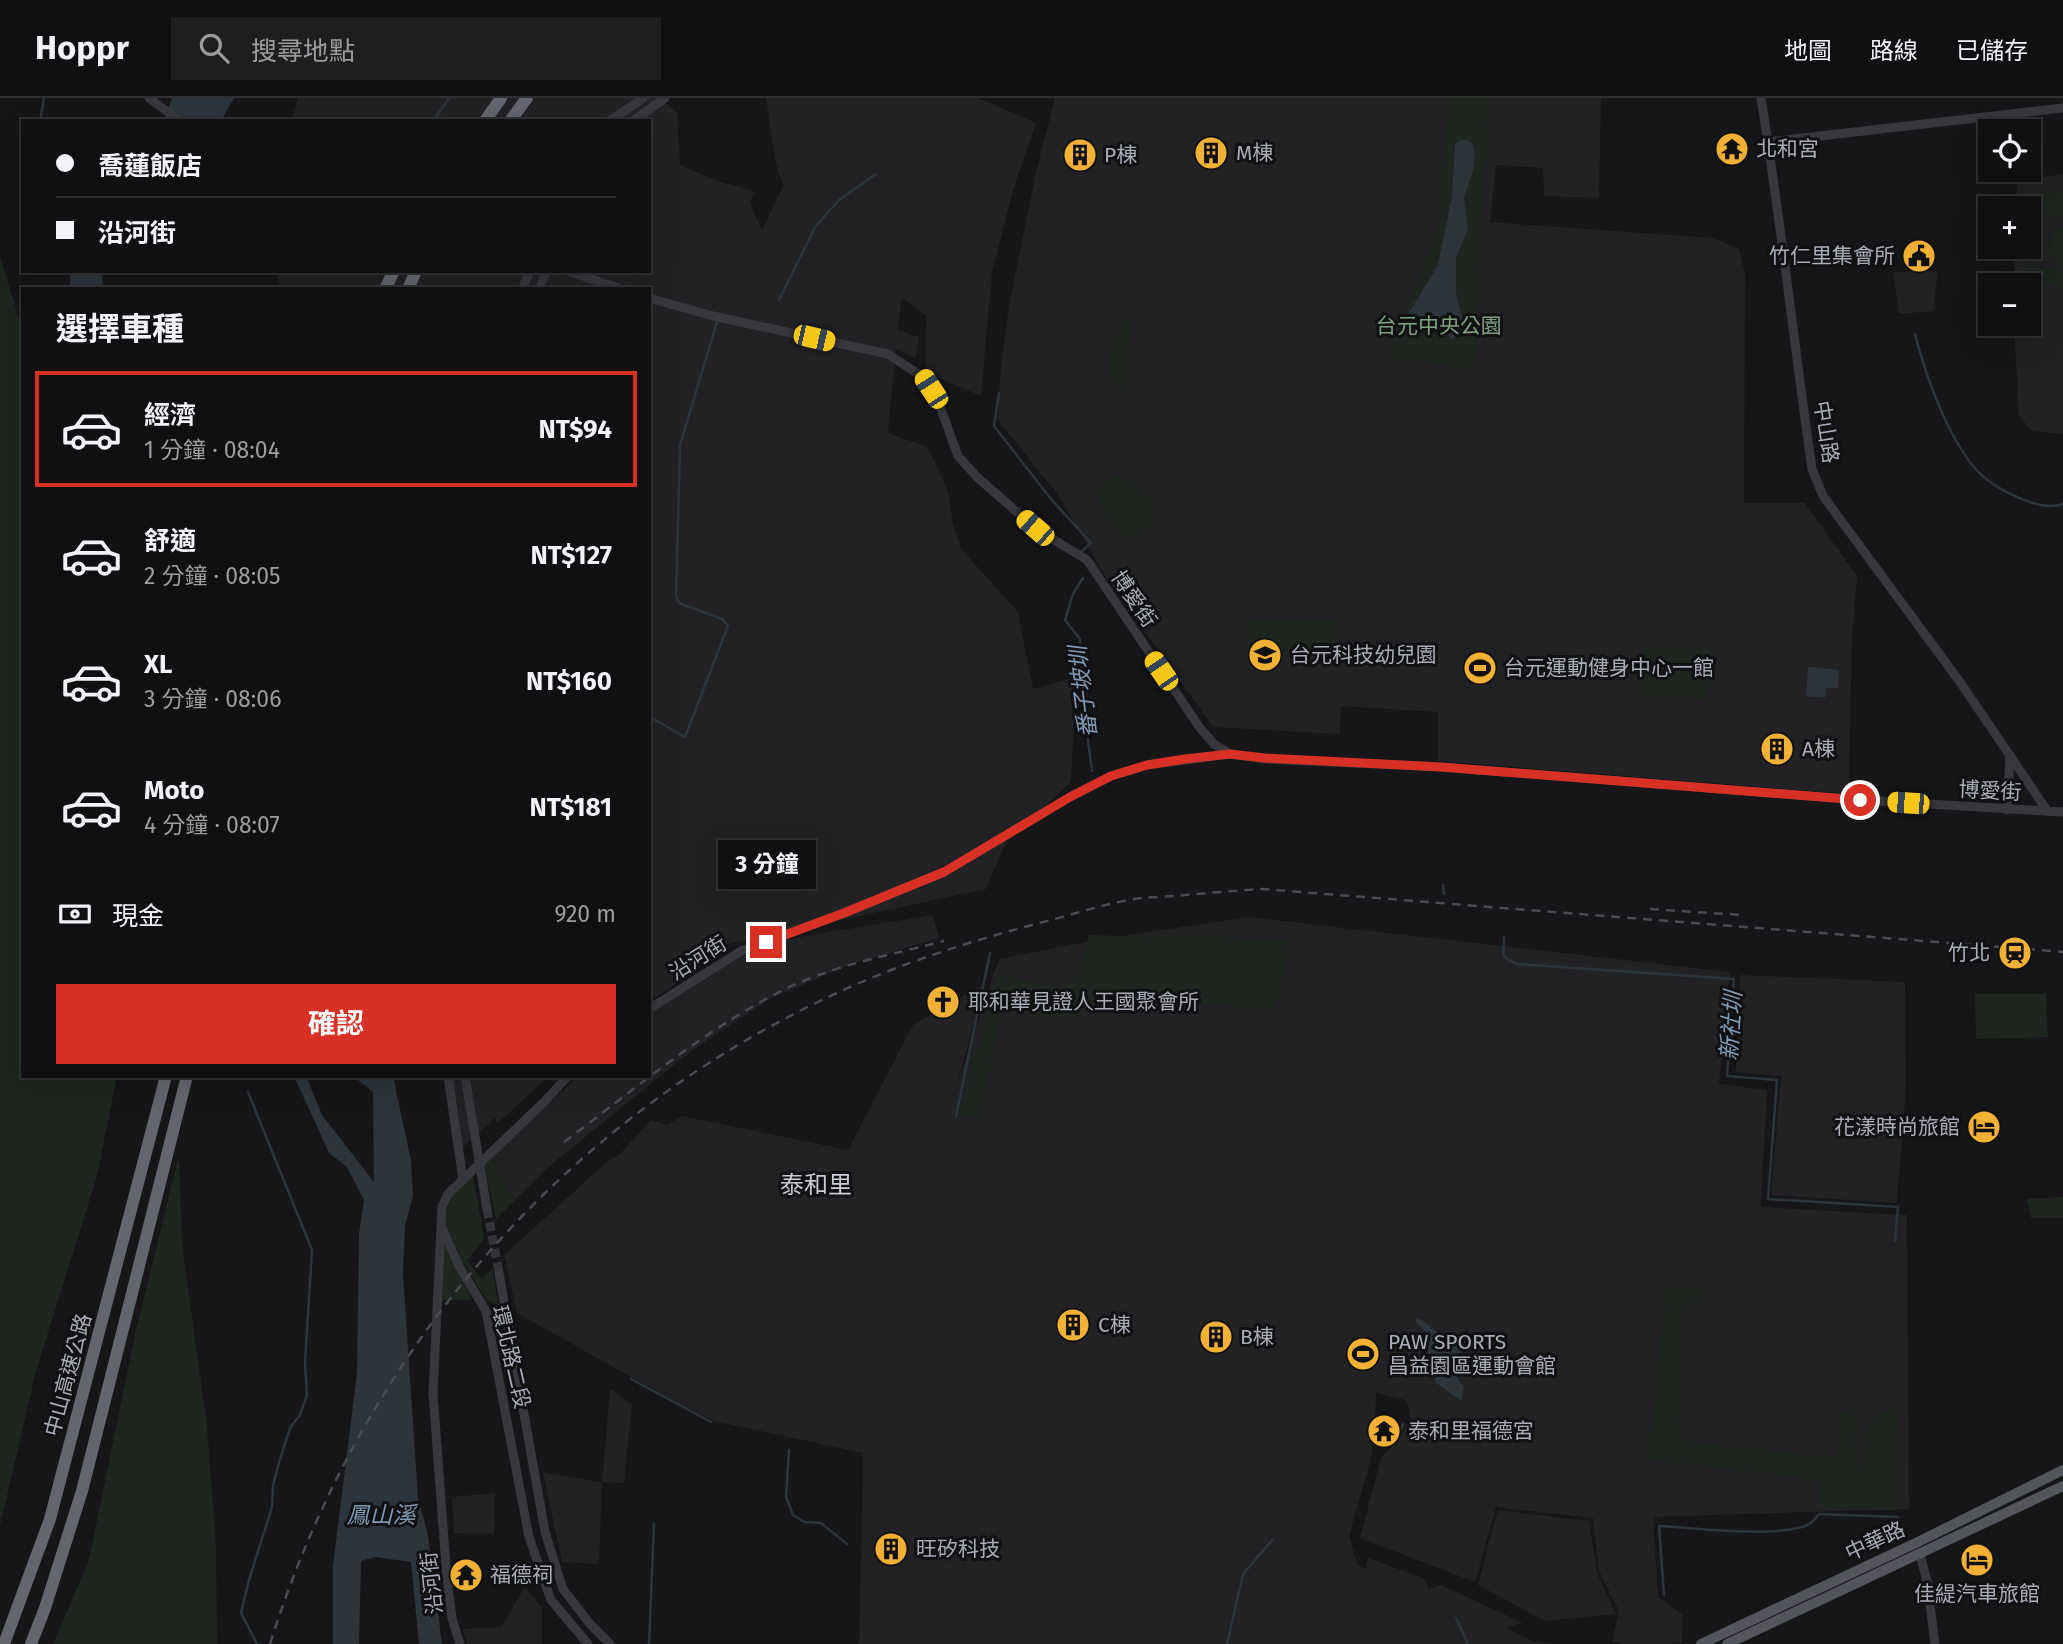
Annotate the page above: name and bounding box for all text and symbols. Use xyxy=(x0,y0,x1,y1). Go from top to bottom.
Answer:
search box xyxy=(171,17,661,80)
text: Hoppr xyxy=(35,28,129,68)
icon: search xyxy=(195,29,233,67)
text: 搜尋地點 xyxy=(251,36,355,67)
text: 地圖 xyxy=(1784,37,1832,65)
text: 路線 xyxy=(1870,37,1918,65)
text: 已儲存 xyxy=(1956,37,2028,65)
map controls xyxy=(1978,119,2041,336)
button: locate xyxy=(1978,119,2041,182)
temple icon: 北和宮 xyxy=(1713,130,1751,168)
building icon: M棟 xyxy=(1192,134,1230,172)
building icon: P棟 xyxy=(1061,136,1099,174)
place label: 北和宮 xyxy=(1756,136,1819,162)
place label: M棟 xyxy=(1236,140,1273,166)
place label: P棟 xyxy=(1104,142,1137,168)
text: 喬蓮飯店 xyxy=(98,151,202,182)
button: + xyxy=(1978,196,2041,259)
text: 沿河街 xyxy=(98,218,176,249)
public building icon: 竹仁里集會所 xyxy=(1900,237,1938,275)
place label: 竹仁里集會所 xyxy=(1769,243,1895,269)
button: − xyxy=(1978,273,2041,336)
text: 選擇車種 xyxy=(56,310,184,348)
park label: 台元中央公園 xyxy=(1376,313,1502,339)
car xyxy=(792,323,837,353)
car xyxy=(911,366,952,412)
icon: car xyxy=(60,398,123,461)
street label: 中山路 xyxy=(1808,399,1844,465)
text: 經濟 xyxy=(144,400,196,431)
text: NT$94 xyxy=(538,414,612,445)
text: 1 分鐘 · 08:04 xyxy=(144,436,280,464)
car xyxy=(1013,506,1058,550)
icon: car xyxy=(60,524,123,587)
text: 舒適 xyxy=(144,526,196,557)
text: NT$127 xyxy=(530,540,612,571)
text: 2 分鐘 · 08:05 xyxy=(144,562,281,590)
street label: 博愛街 xyxy=(1106,566,1162,632)
school or university icon: 台元科技幼兒園 xyxy=(1246,636,1284,674)
water label: 番子坡圳 xyxy=(1063,642,1103,739)
place label: 台元科技幼兒園 xyxy=(1290,642,1437,668)
car xyxy=(1141,648,1182,694)
text: XL xyxy=(144,649,172,680)
sports icon: 台元運動健身中心一館 xyxy=(1461,649,1499,687)
icon: car xyxy=(60,650,123,713)
place label: 台元運動健身中心一館 xyxy=(1504,655,1714,681)
text: NT$160 xyxy=(526,666,612,697)
text: 3 分鐘 · 08:06 xyxy=(144,685,281,713)
building icon: A棟 xyxy=(1758,730,1796,768)
place label: A棟 xyxy=(1802,736,1835,762)
text: Moto xyxy=(144,775,204,806)
icon: car xyxy=(60,776,123,839)
street label: 博愛街 xyxy=(1958,776,2022,806)
route start xyxy=(1844,784,1876,816)
car xyxy=(1887,791,1930,815)
text: NT$181 xyxy=(529,792,612,823)
text: 4 分鐘 · 08:07 xyxy=(144,811,280,839)
callout: 3 分鐘 xyxy=(717,840,815,890)
text: 3 分鐘 xyxy=(735,850,799,878)
icon: cash xyxy=(56,895,94,933)
text: 920 m xyxy=(554,900,616,928)
text: 現金 xyxy=(112,901,164,932)
route end xyxy=(750,926,782,958)
street label: 沿河街 xyxy=(664,930,732,986)
station icon: 竹北 xyxy=(1996,934,2034,972)
place label: 竹北 xyxy=(1948,940,1990,966)
church icon: 耶和華見證人王國聚會所 xyxy=(924,983,962,1021)
button: 確認 xyxy=(56,984,616,1064)
water label: 新社圳 xyxy=(1715,988,1748,1061)
place label: 耶和華見證人王國聚會所 xyxy=(968,989,1199,1015)
hotel icon: 花漾時尚旅館 xyxy=(1965,1108,2003,1146)
place label: 花漾時尚旅館 xyxy=(1834,1114,1960,1140)
district label: 泰和里 xyxy=(780,1171,852,1199)
street label: 環北路二段 xyxy=(487,1303,535,1411)
building icon: C棟 xyxy=(1054,1306,1092,1344)
street label: 中山高速公路 xyxy=(39,1311,97,1439)
place label: C棟 xyxy=(1098,1312,1131,1338)
building icon: B棟 xyxy=(1197,1318,1235,1356)
place label: B棟 xyxy=(1240,1324,1274,1350)
place label: PAW SPORTS 昌益園區運動會館 xyxy=(1388,1329,1556,1379)
sports icon: PAW SPORTS 昌益園區運動會館 xyxy=(1344,1335,1382,1373)
temple icon: 泰和里福德宮 xyxy=(1365,1412,1403,1450)
place label: 泰和里福德宮 xyxy=(1408,1418,1534,1444)
water label: 鳳山溪 xyxy=(347,1501,419,1529)
street label: 中華路 xyxy=(1841,1516,1909,1566)
building icon: 旺矽科技 xyxy=(872,1530,910,1568)
place label: 旺矽科技 xyxy=(916,1536,1000,1562)
hotel icon: 佳緹汽車旅館 xyxy=(1958,1541,1996,1579)
street label: 沿河街 xyxy=(416,1550,448,1616)
temple icon: 福德祠 xyxy=(447,1556,485,1594)
place label: 福德祠 xyxy=(490,1562,553,1588)
place label: 佳緹汽車旅館 xyxy=(1914,1581,2040,1607)

